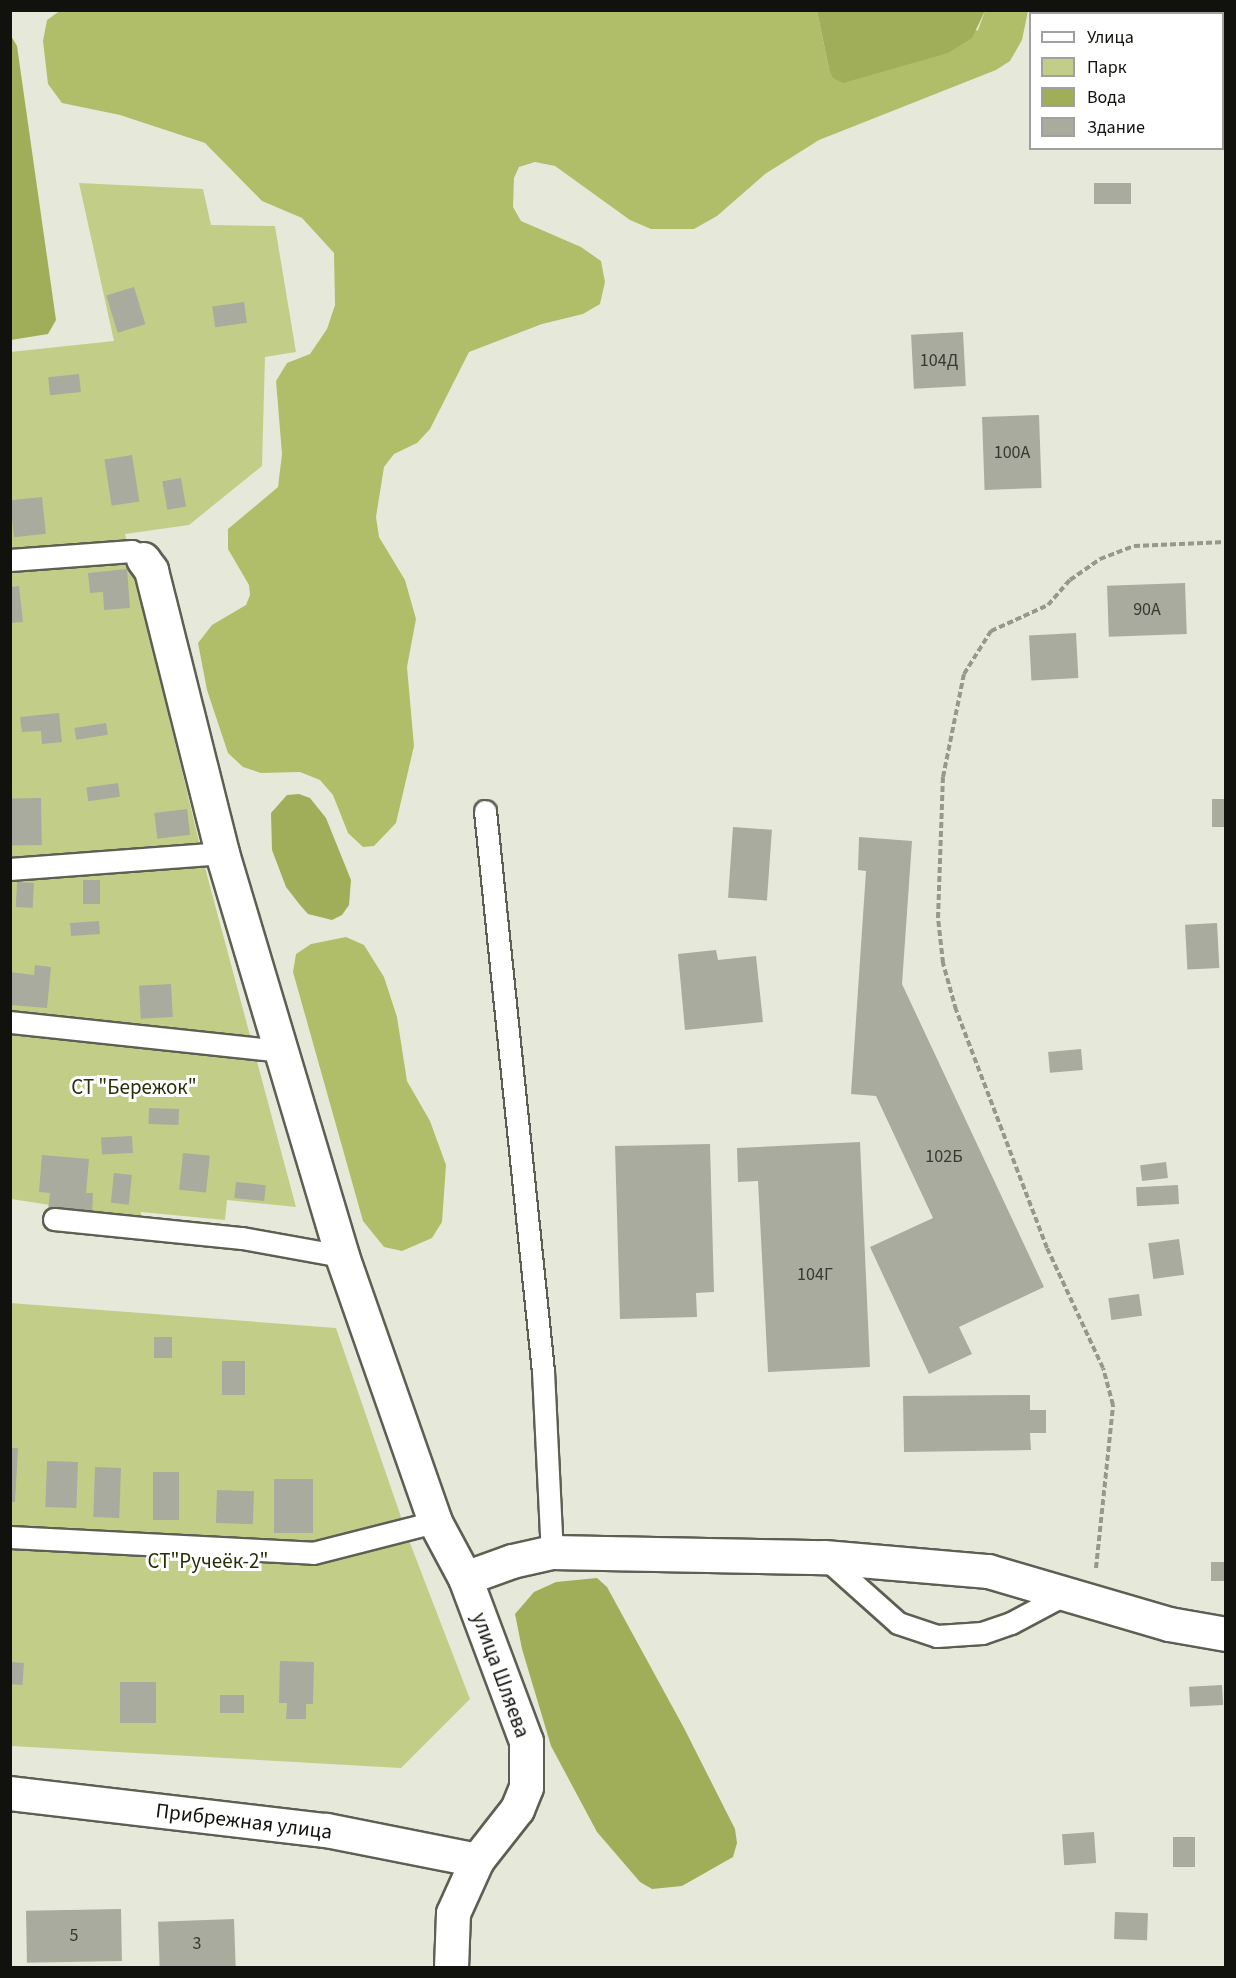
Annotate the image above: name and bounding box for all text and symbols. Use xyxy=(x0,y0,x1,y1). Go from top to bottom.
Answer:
legend xyxy=(1029,12,1224,150)
text: Улица xyxy=(1087,25,1134,50)
text: Парк xyxy=(1087,55,1127,80)
text: Вода xyxy=(1087,85,1126,110)
text: Здание xyxy=(1087,115,1145,140)
house number: 104Д xyxy=(920,350,958,372)
house number: 100А xyxy=(994,442,1030,464)
house number: 90А xyxy=(1133,599,1161,621)
park label: СТ "Бережок" xyxy=(71,1074,197,1100)
house number: 102Б xyxy=(925,1146,963,1168)
house number: 104Г xyxy=(797,1264,833,1286)
park label: СТ"Ручеёк-2" xyxy=(148,1548,268,1574)
street label: улица Шляева xyxy=(467,1609,535,1741)
street label: Прибрежная улица xyxy=(154,1798,334,1844)
house number: 5 xyxy=(70,1925,78,1947)
house number: 3 xyxy=(193,1933,201,1955)

